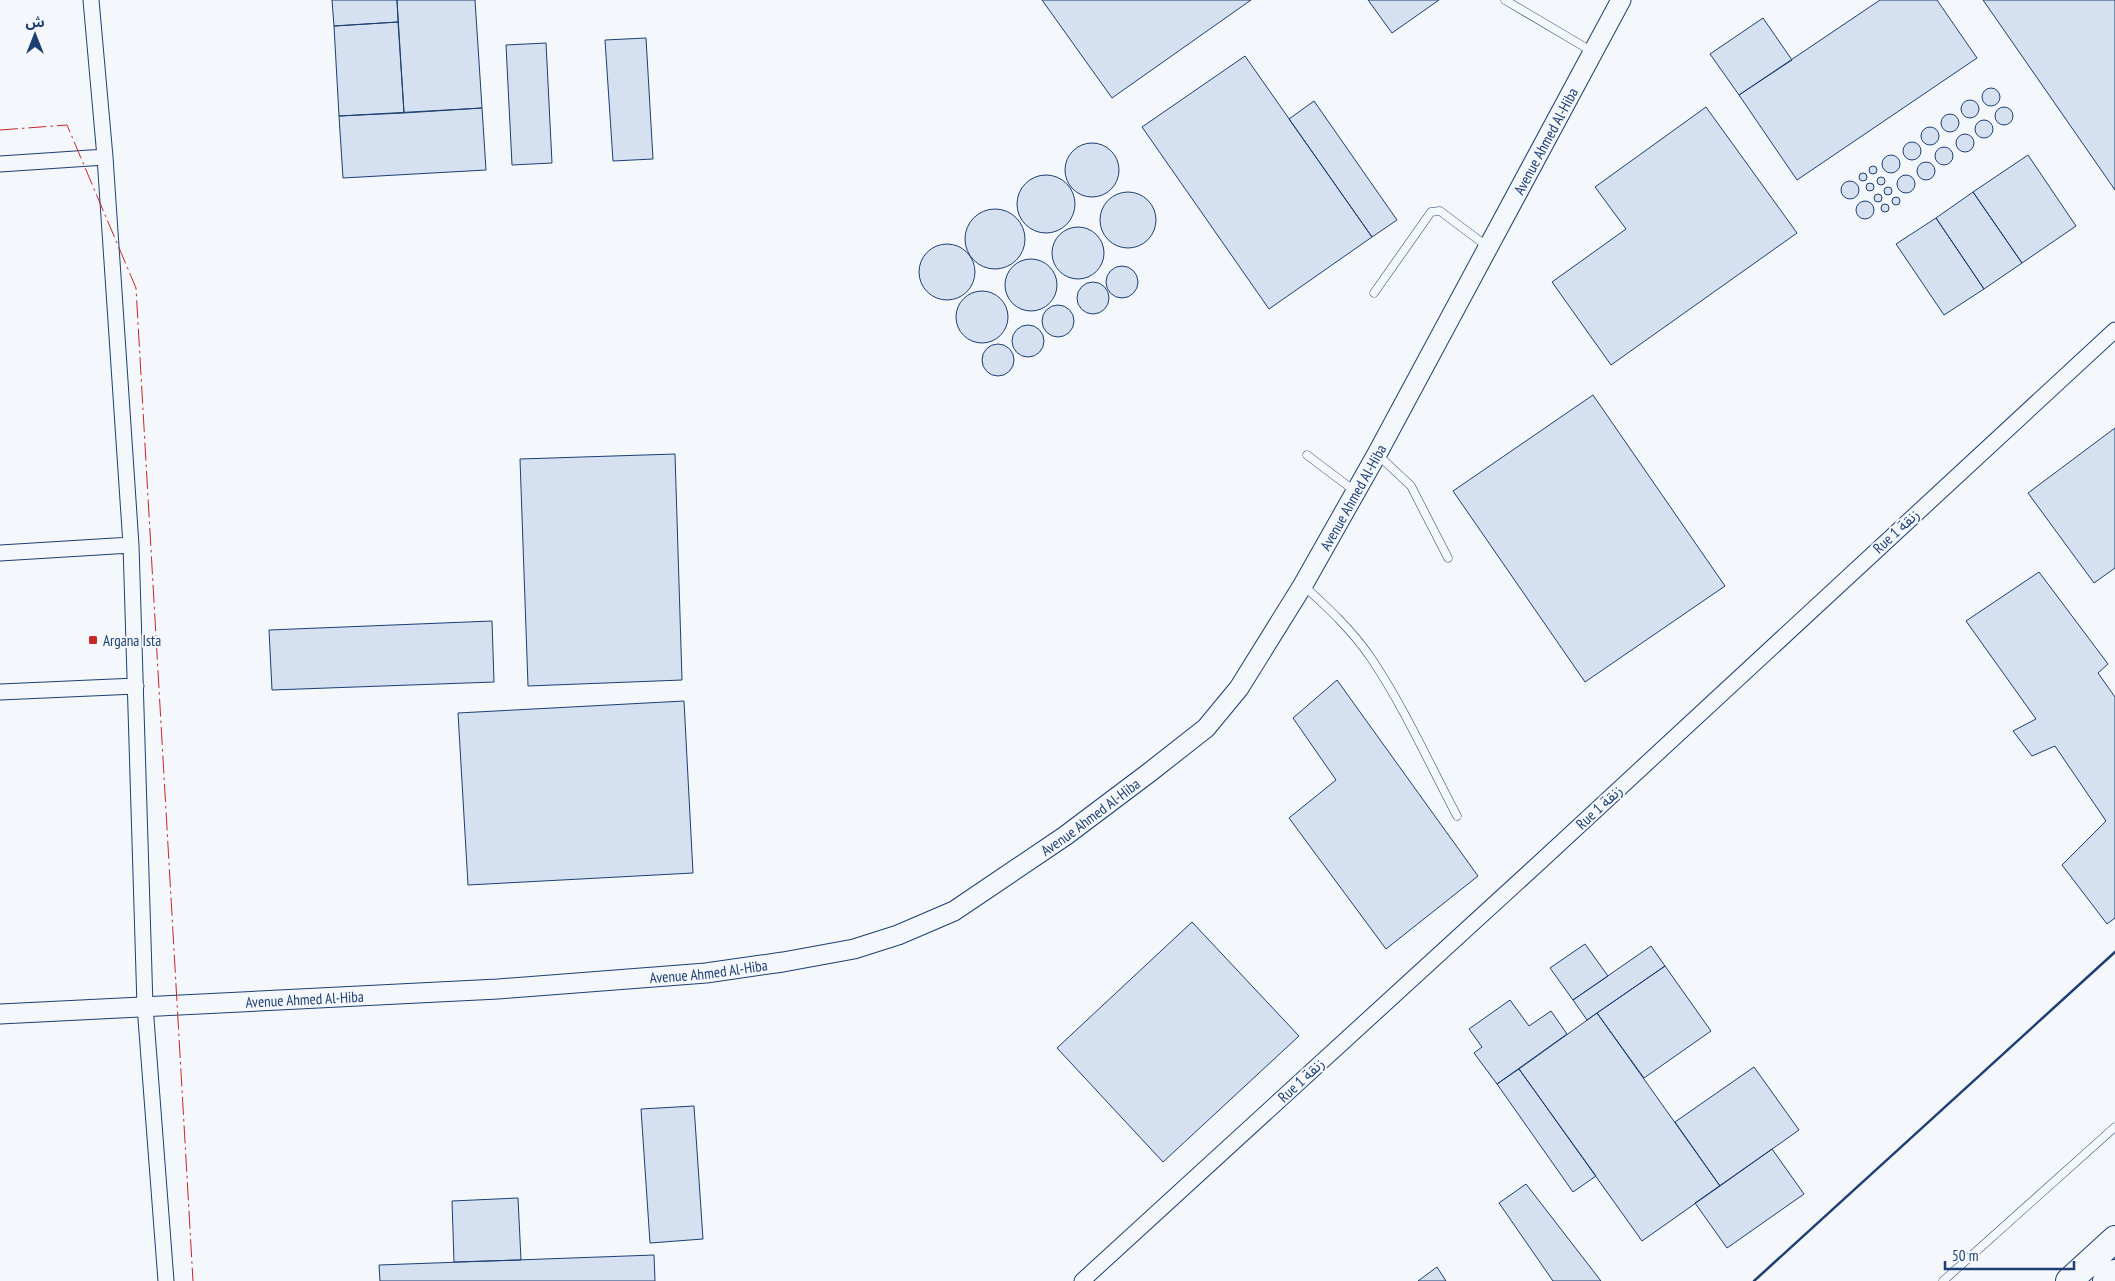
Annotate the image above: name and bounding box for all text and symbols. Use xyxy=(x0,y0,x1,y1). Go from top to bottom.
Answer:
north arrow xyxy=(10,10,60,60)
text: ش xyxy=(25,13,45,31)
street label: Avenue Ahmed Al-Hiba xyxy=(1509,84,1582,198)
street label: Avenue Ahmed Al-Hiba xyxy=(1315,441,1390,553)
street label: Rue 1 زنقة xyxy=(1869,505,1923,557)
place label: Argana Ista xyxy=(103,631,161,650)
marker: Argana Ista xyxy=(87,634,99,646)
street label: Avenue Ahmed Al-Hiba xyxy=(1037,774,1143,859)
street label: Rue 1 زنقة xyxy=(1572,781,1626,833)
street label: Avenue Ahmed Al-Hiba xyxy=(649,955,769,987)
street label: Avenue Ahmed Al-Hiba xyxy=(245,986,364,1011)
street label: Rue 1 زنقة xyxy=(1274,1054,1328,1106)
scale bar xyxy=(1945,1238,2074,1270)
text: 50 m xyxy=(1952,1246,1978,1265)

